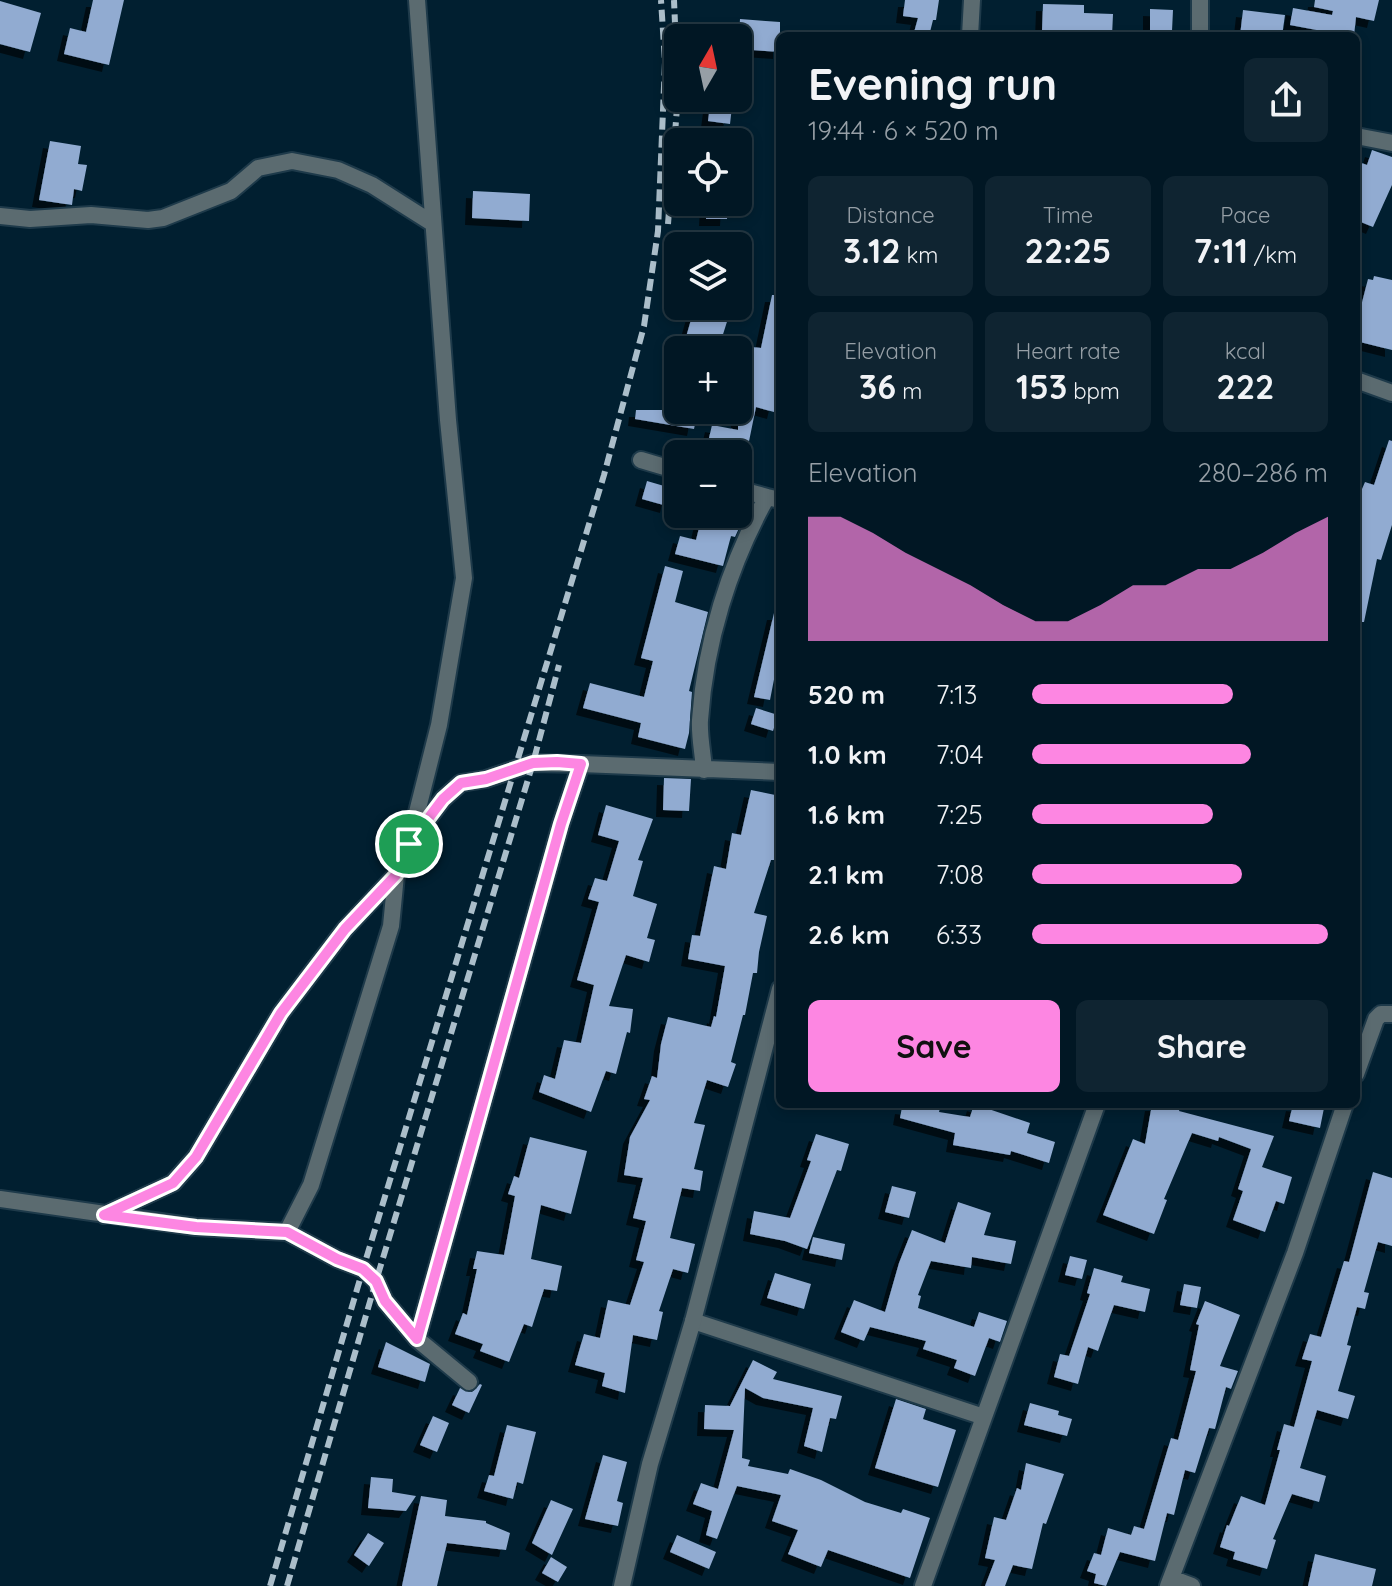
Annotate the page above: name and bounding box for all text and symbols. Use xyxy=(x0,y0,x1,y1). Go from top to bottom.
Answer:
north arrow xyxy=(664,24,752,112)
map controls xyxy=(664,24,752,528)
text: Evening run xyxy=(808,56,1057,111)
button: share xyxy=(1244,58,1328,142)
text: 19:44 · 6 × 520 m xyxy=(808,114,999,147)
button: locate xyxy=(664,128,752,216)
text: Distance xyxy=(847,201,935,229)
text: Time xyxy=(1043,201,1093,229)
text: Pace xyxy=(1220,201,1270,229)
text: 3.12 xyxy=(843,229,901,272)
text: 22:25 xyxy=(1025,229,1111,272)
text: 7:11 xyxy=(1193,229,1248,272)
button: layers xyxy=(664,232,752,320)
text: km xyxy=(901,241,938,269)
text: /km xyxy=(1248,241,1297,269)
button: + xyxy=(664,336,752,424)
text: Elevation xyxy=(844,337,937,365)
text: Heart rate xyxy=(1016,337,1120,365)
text: kcal xyxy=(1225,337,1266,365)
text: 36 xyxy=(859,365,896,408)
text: 153 xyxy=(1016,365,1067,408)
text: 222 xyxy=(1216,365,1274,408)
text: m xyxy=(896,377,922,405)
text: bpm xyxy=(1067,377,1120,405)
button: − xyxy=(664,440,752,528)
text: Elevation xyxy=(808,456,918,489)
text: 280–286 m xyxy=(1198,456,1328,489)
text: 520 m xyxy=(808,678,885,711)
text: 7:13 xyxy=(936,678,977,711)
text: 1.0 km xyxy=(808,738,887,771)
text: 7:04 xyxy=(936,738,983,771)
text: 1.6 km xyxy=(808,798,885,831)
text: 7:25 xyxy=(936,798,983,831)
pin xyxy=(375,810,443,878)
icon: arrive xyxy=(387,822,431,866)
text: 2.1 km xyxy=(808,858,884,891)
text: 7:08 xyxy=(936,858,984,891)
text: 2.6 km xyxy=(808,918,890,951)
text: 6:33 xyxy=(936,918,982,951)
button: Save xyxy=(808,1000,1060,1092)
button: Share xyxy=(1076,1000,1328,1092)

